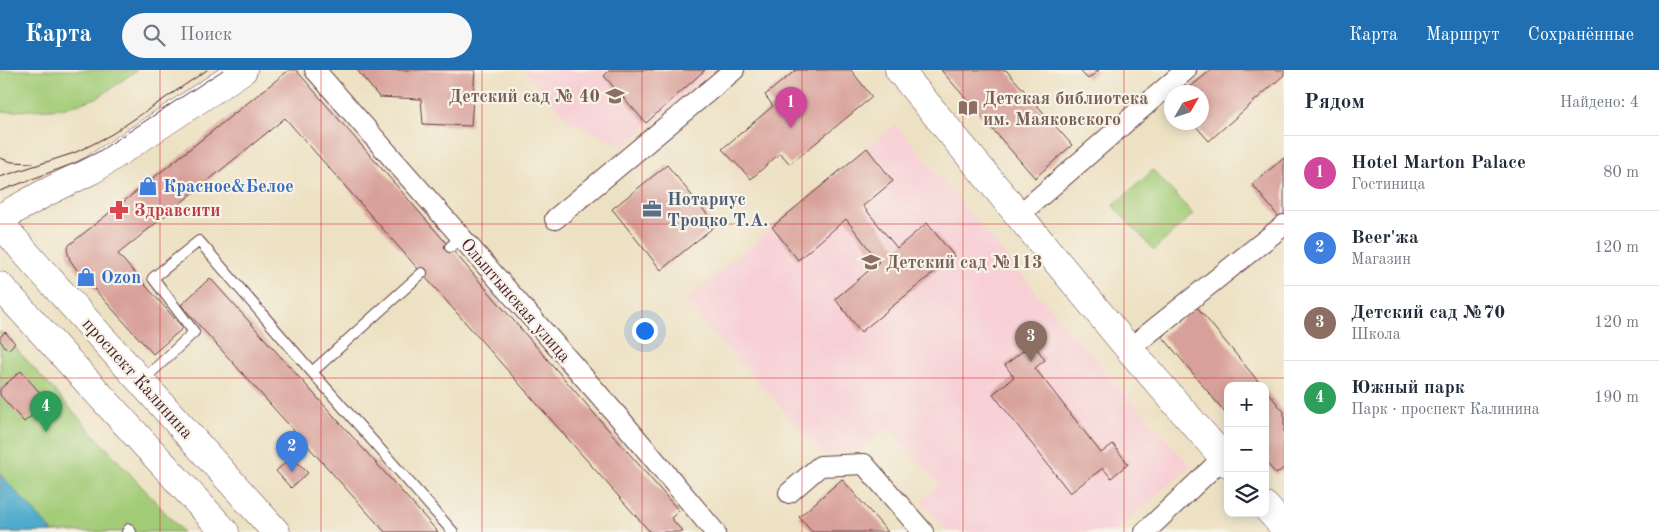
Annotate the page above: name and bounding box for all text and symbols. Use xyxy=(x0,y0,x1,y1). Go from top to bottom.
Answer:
search box xyxy=(122,13,472,58)
icon: search xyxy=(140,21,168,49)
text: Карта xyxy=(25,23,92,47)
text: Поиск xyxy=(180,26,232,45)
text: Карта xyxy=(1349,26,1398,44)
text: Маршрут xyxy=(1426,26,1500,44)
text: Сохранённые xyxy=(1528,26,1634,44)
school or university icon: Детский сад № 40 xyxy=(604,85,626,107)
north arrow xyxy=(1164,85,1209,130)
pin: 1 xyxy=(775,87,807,128)
place label: Детский сад № 40 xyxy=(449,88,600,106)
place label: Детская библиотека им. Маяковского xyxy=(983,90,1148,129)
text: Рядом xyxy=(1304,92,1365,113)
text: Найдено: 4 xyxy=(1560,95,1639,111)
library icon: Детская библиотека им. Маяковского xyxy=(957,97,979,119)
text: Hotel Marton Palace xyxy=(1351,154,1526,173)
text: 1 xyxy=(1315,165,1325,181)
text: 80 m xyxy=(1603,165,1639,181)
shop icon: Красное&Белое xyxy=(137,175,159,197)
text: Гостиница xyxy=(1351,177,1425,193)
place label: Красное&Белое xyxy=(163,178,294,196)
place label: Нотариус Троцко Т.А. xyxy=(667,191,768,230)
office icon: Нотариус Троцко Т.А. xyxy=(641,198,663,220)
pharmacy icon: Здравсити xyxy=(108,199,130,221)
place label: Здравсити xyxy=(134,202,220,220)
text: Beer'жа xyxy=(1351,229,1419,248)
street label: Ольштынская улица xyxy=(457,235,574,366)
text: 2 xyxy=(1315,240,1325,256)
text: 120 m xyxy=(1594,240,1639,256)
school or university icon: Детский сад №113 xyxy=(860,251,882,273)
text: Магазин xyxy=(1351,252,1411,268)
place label: Детский сад №113 xyxy=(886,254,1043,272)
shop icon: Ozon xyxy=(75,266,97,288)
place label: Ozon xyxy=(101,269,141,287)
text: Детский сад №70 xyxy=(1351,304,1505,323)
street label: проспект Калинина xyxy=(78,315,196,443)
text: 3 xyxy=(1315,315,1325,331)
text: 120 m xyxy=(1594,315,1639,331)
your location xyxy=(632,318,658,344)
pin: 3 xyxy=(1015,321,1047,362)
text: Школа xyxy=(1351,327,1401,343)
text: Южный парк xyxy=(1351,379,1465,398)
map controls xyxy=(1224,382,1269,517)
button: + xyxy=(1224,382,1269,427)
text: 4 xyxy=(1315,390,1325,406)
text: 190 m xyxy=(1594,390,1639,406)
pin: 4 xyxy=(30,391,62,432)
text: Парк · проспект Калинина xyxy=(1351,402,1540,418)
button: − xyxy=(1224,427,1269,472)
pin: 2 xyxy=(276,431,308,472)
button: layers xyxy=(1224,472,1269,517)

